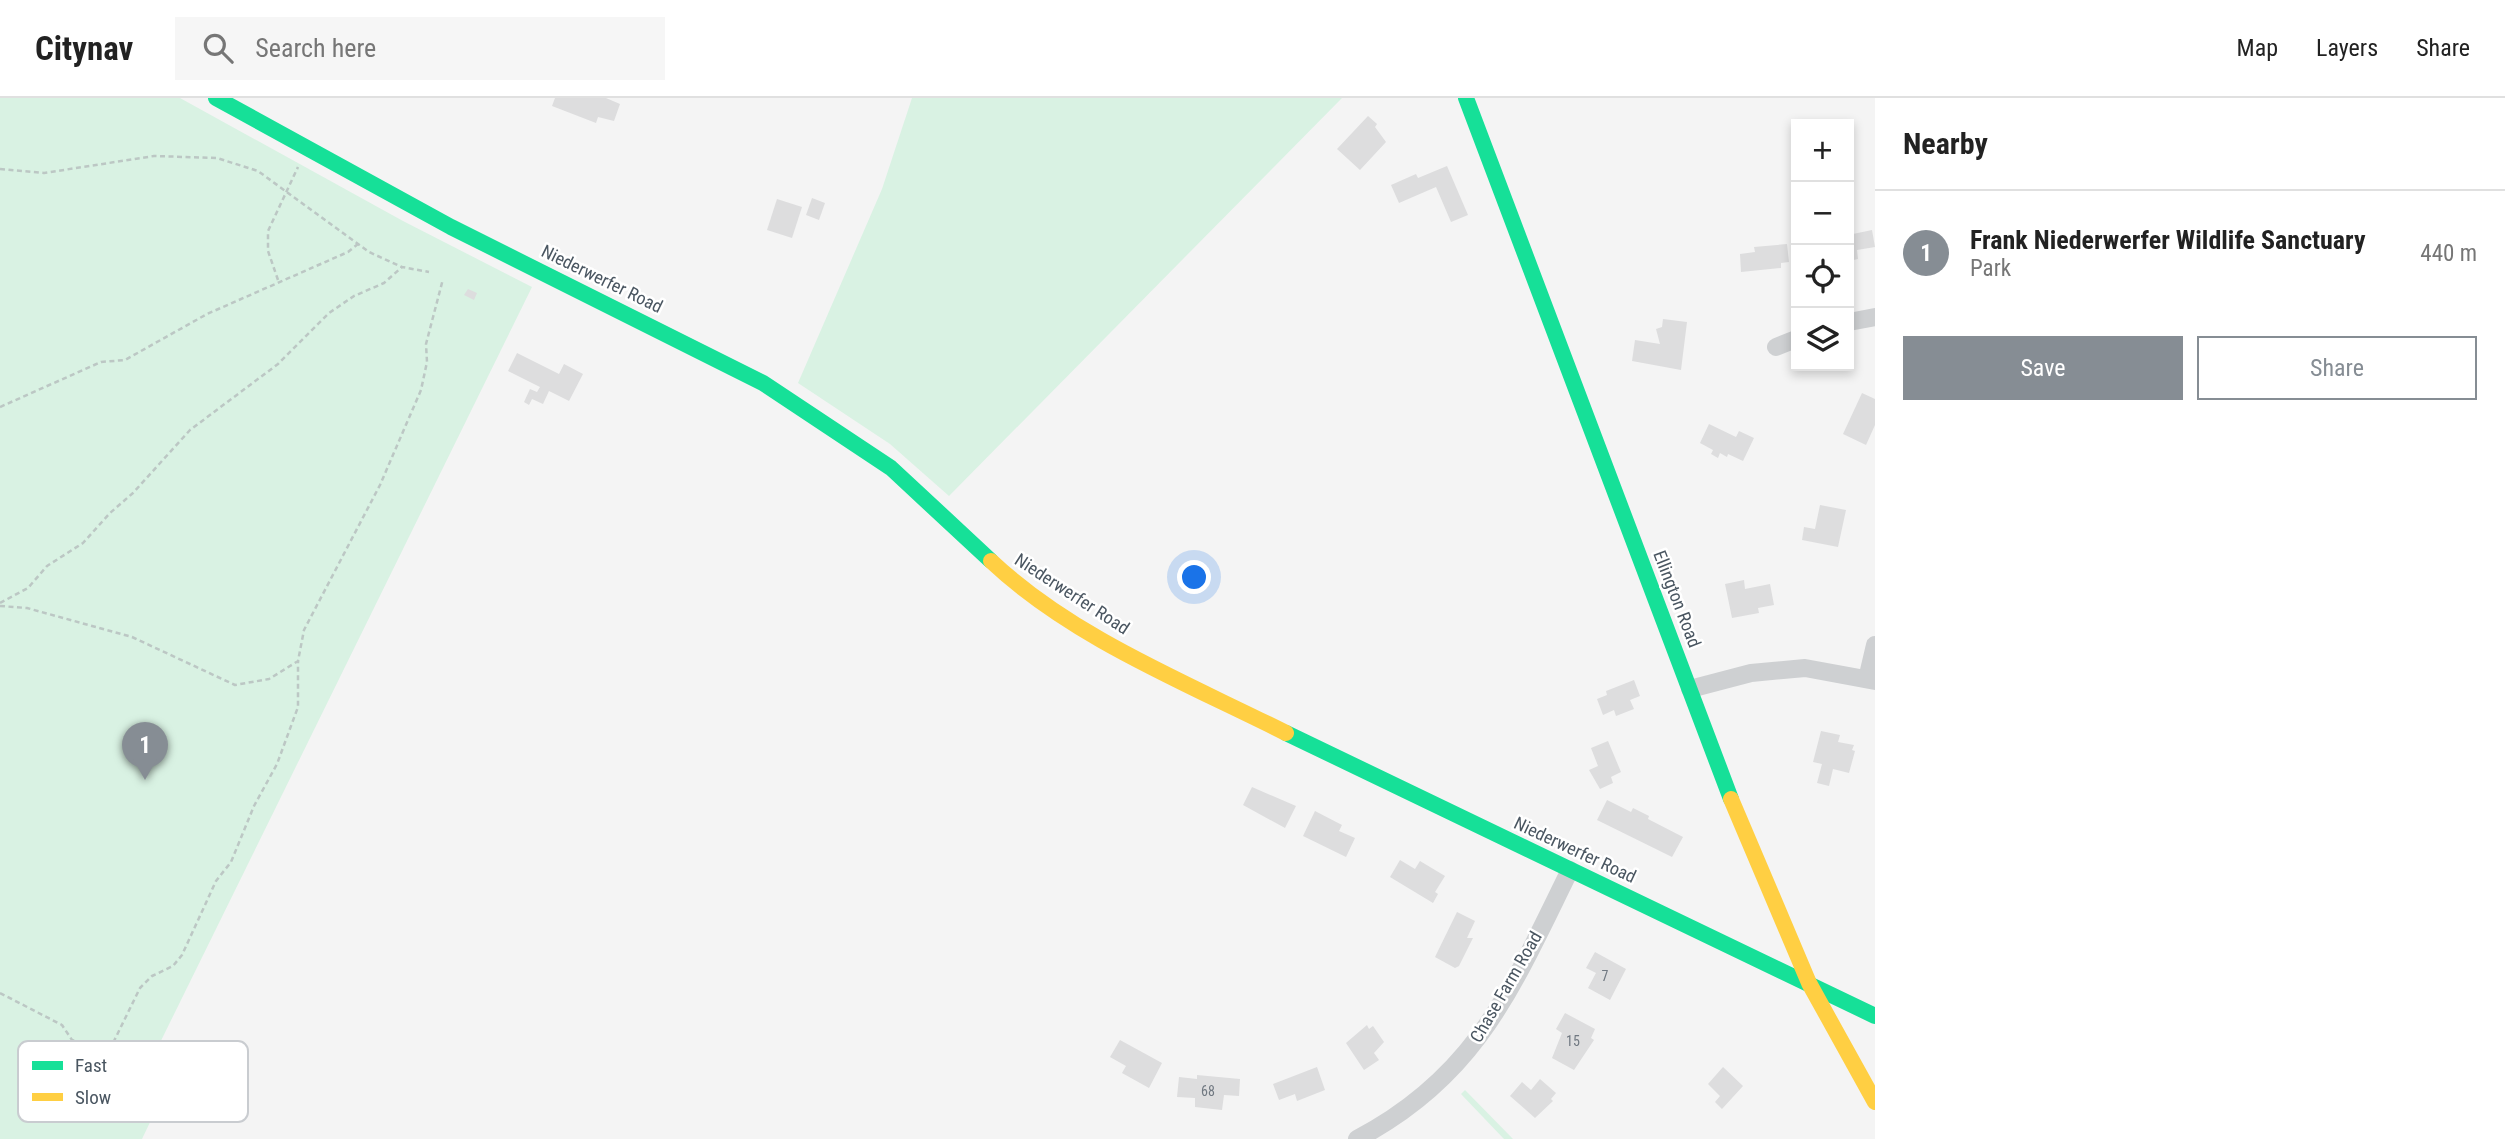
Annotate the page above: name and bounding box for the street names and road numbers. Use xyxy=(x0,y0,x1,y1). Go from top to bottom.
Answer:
street label: Niederwerfer Road xyxy=(538,240,666,317)
street label: Ellington Road xyxy=(1649,547,1706,650)
street label: Niederwerfer Road xyxy=(1011,549,1133,638)
street label: Niederwerfer Road xyxy=(1511,812,1640,887)
street label: Chase Farm Road xyxy=(1465,928,1546,1046)

